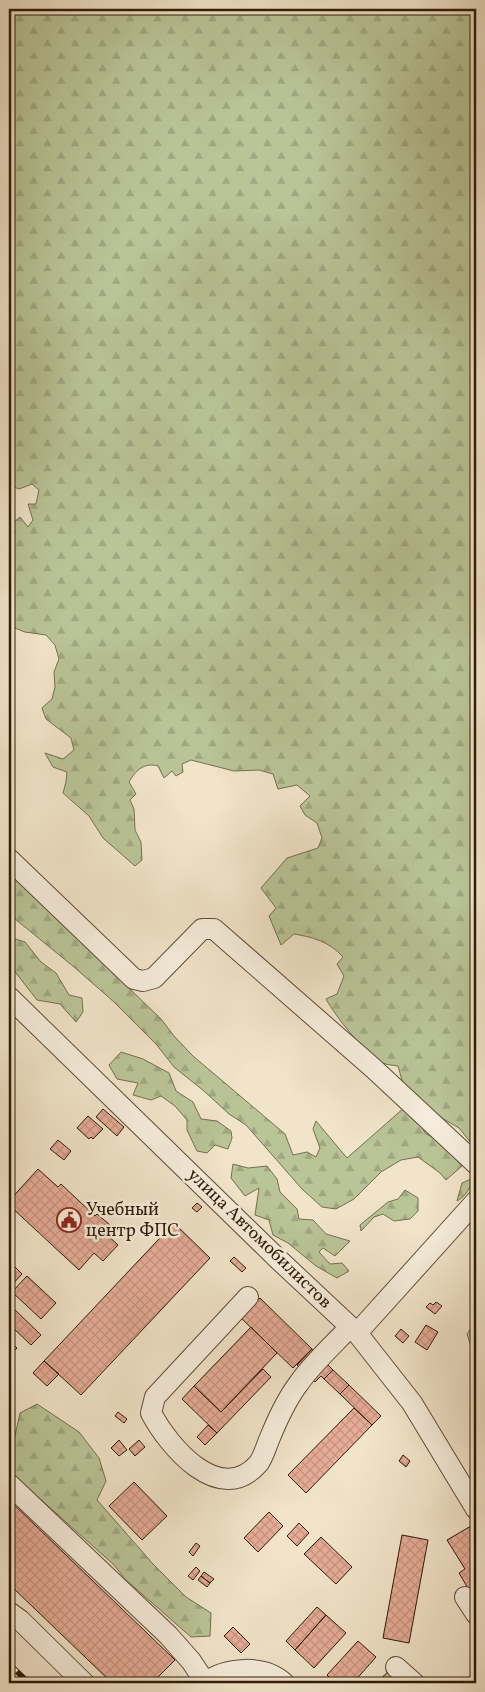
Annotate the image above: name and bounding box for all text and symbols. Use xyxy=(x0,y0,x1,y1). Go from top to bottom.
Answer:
street label: улица Автомобилистов xyxy=(181,1163,337,1315)
place label: Учебный центр ФПС xyxy=(86,1198,179,1244)
public building icon: Учебный центр ФПС xyxy=(56,1207,82,1233)

